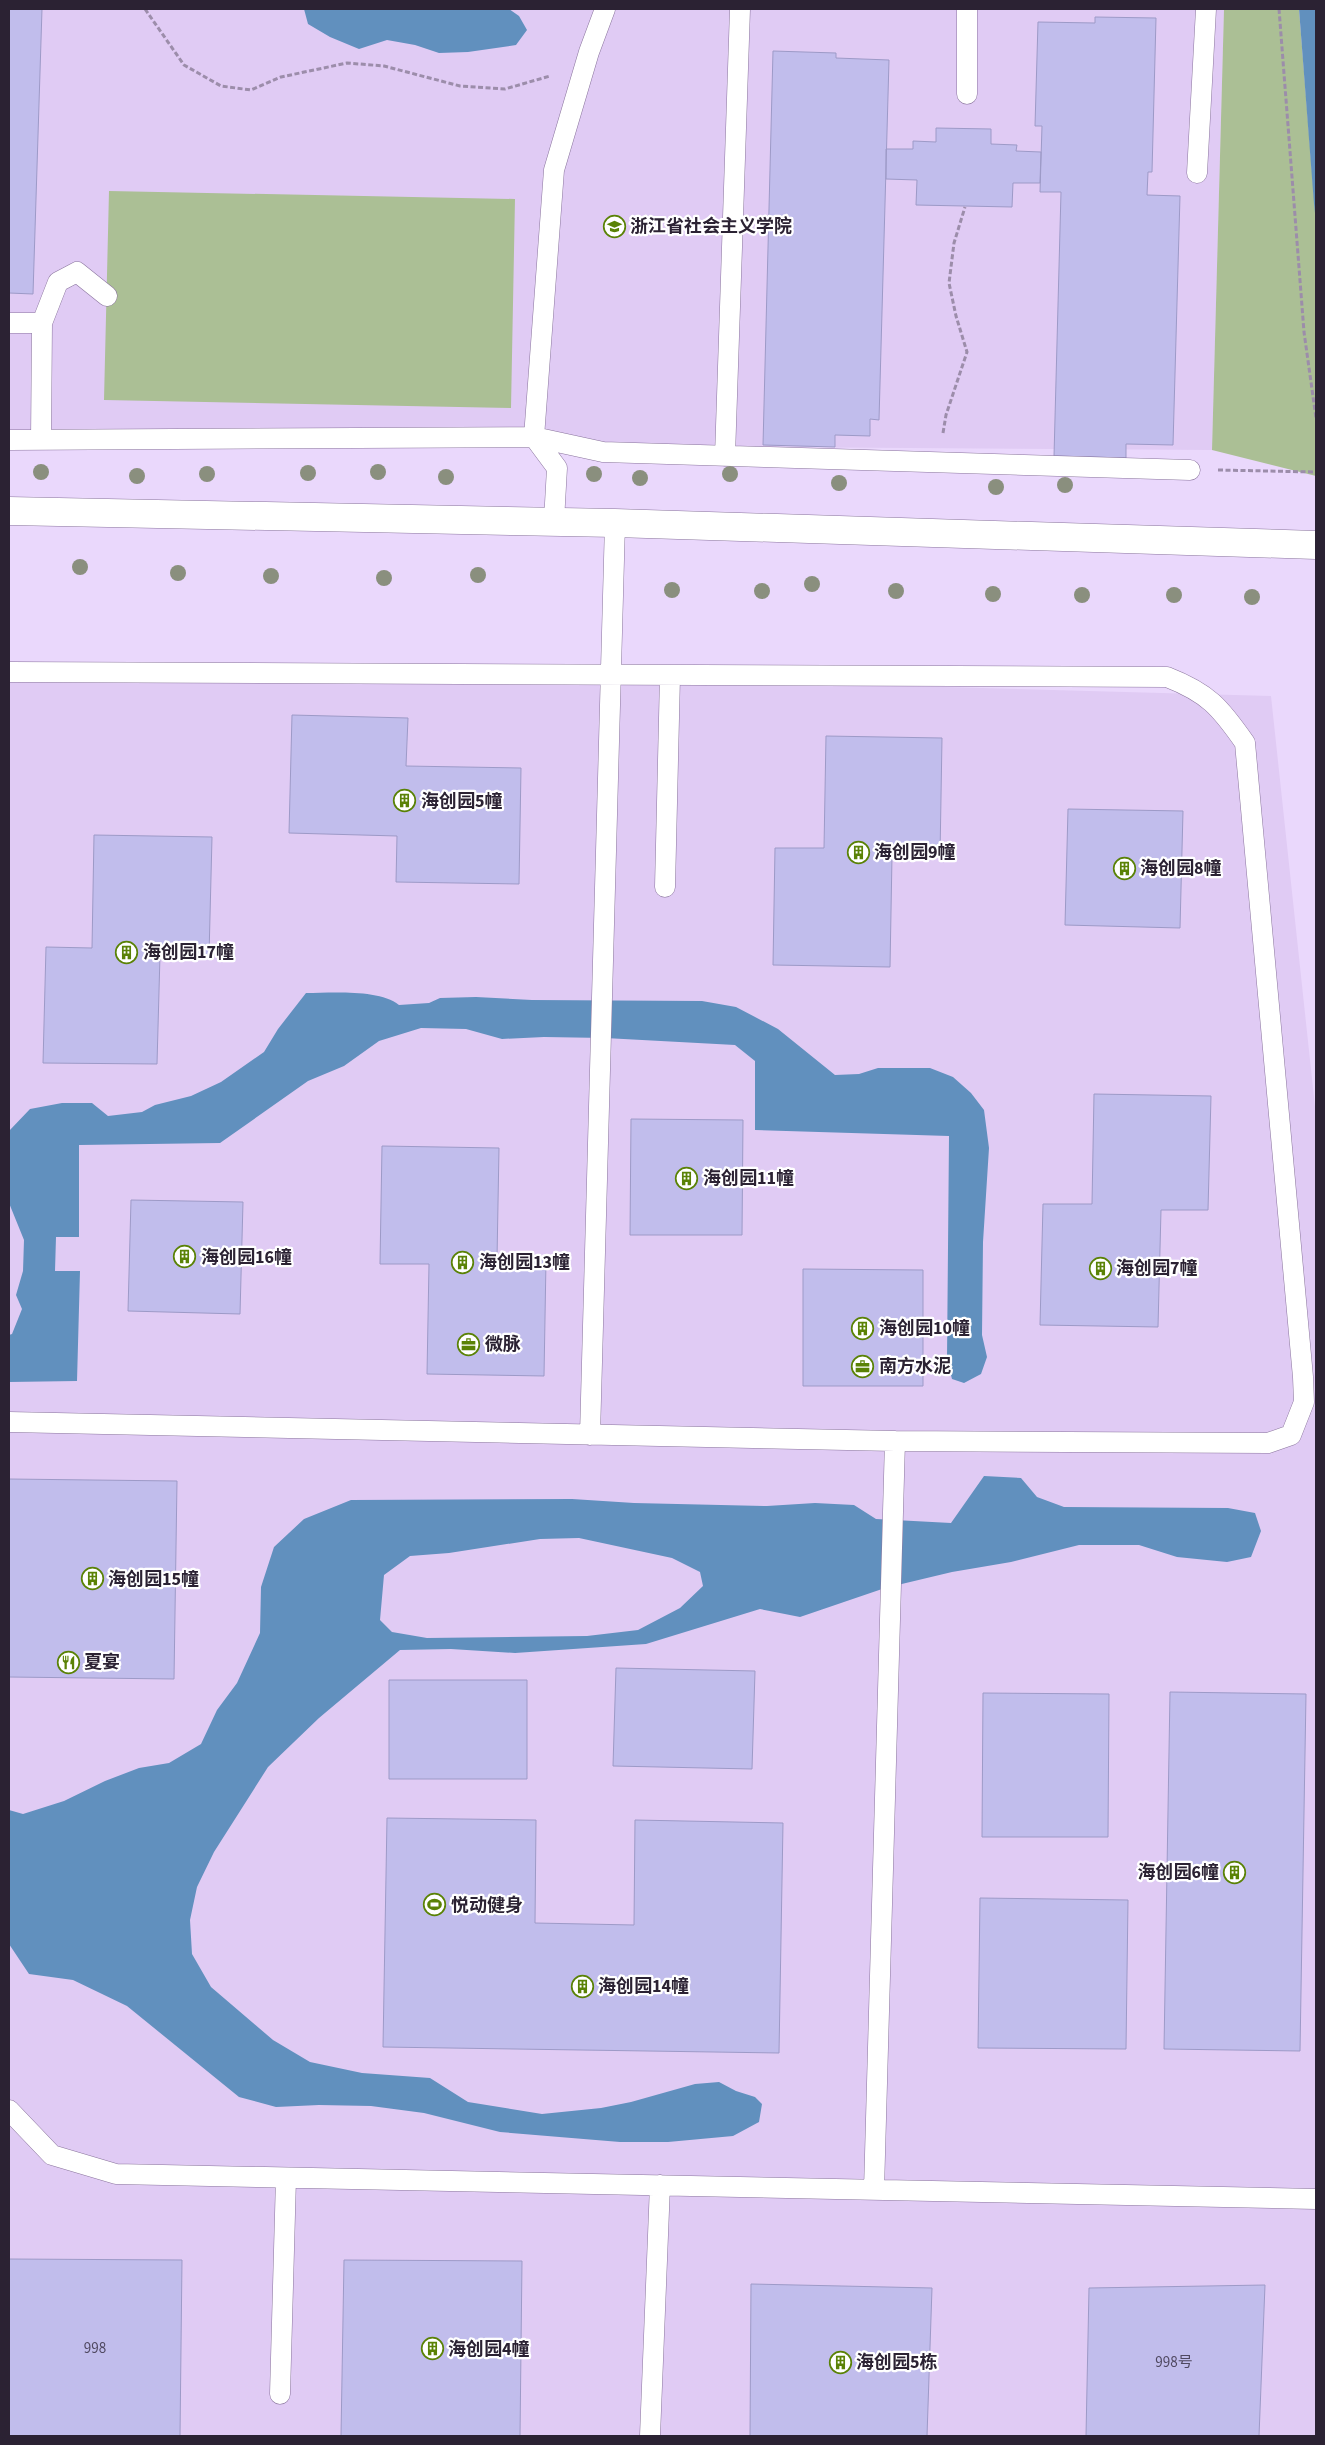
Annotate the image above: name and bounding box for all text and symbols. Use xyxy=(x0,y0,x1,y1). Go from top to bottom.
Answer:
school or university icon: 浙江省社会主义学院 xyxy=(602,214,626,238)
place label: 浙江省社会主义学院 xyxy=(630,214,792,239)
building icon: 海创园5幢 xyxy=(393,789,417,813)
place label: 海创园5幢 xyxy=(421,789,503,814)
building icon: 海创园9幢 xyxy=(846,840,870,864)
place label: 海创园9幢 xyxy=(874,840,956,865)
building icon: 海创园8幢 xyxy=(1112,856,1136,880)
place label: 海创园8幢 xyxy=(1140,856,1222,881)
building icon: 海创园17幢 xyxy=(115,940,139,964)
place label: 海创园17幢 xyxy=(143,940,234,965)
building icon: 海创园11幢 xyxy=(675,1166,699,1190)
place label: 海创园11幢 xyxy=(703,1166,794,1191)
building icon: 海创园16幢 xyxy=(173,1245,197,1269)
place label: 海创园16幢 xyxy=(201,1245,292,1270)
building icon: 海创园13幢 xyxy=(451,1250,475,1274)
place label: 海创园13幢 xyxy=(479,1250,570,1275)
building icon: 海创园7幢 xyxy=(1088,1256,1112,1280)
place label: 海创园7幢 xyxy=(1116,1256,1198,1281)
building icon: 海创园10幢 xyxy=(851,1316,875,1340)
place label: 海创园10幢 xyxy=(879,1316,970,1341)
office icon: 微脉 xyxy=(457,1332,481,1356)
place label: 微脉 xyxy=(484,1332,521,1357)
office icon: 南方水泥 xyxy=(851,1354,875,1378)
place label: 南方水泥 xyxy=(879,1354,951,1379)
building icon: 海创园15幢 xyxy=(80,1567,104,1591)
place label: 海创园15幢 xyxy=(108,1567,199,1592)
restaurant icon: 夏宴 xyxy=(56,1650,80,1674)
place label: 夏宴 xyxy=(84,1650,120,1675)
place label: 海创园6幢 xyxy=(1137,1860,1219,1885)
building icon: 海创园6幢 xyxy=(1223,1860,1247,1884)
sports icon: 悦动健身 xyxy=(423,1893,447,1917)
place label: 悦动健身 xyxy=(451,1893,523,1918)
building icon: 海创园14幢 xyxy=(570,1974,594,1998)
place label: 海创园14幢 xyxy=(598,1974,689,1999)
building icon: 海创园4幢 xyxy=(420,2337,444,2361)
place label: 海创园4幢 xyxy=(448,2337,530,2362)
house number: 998 xyxy=(84,2338,106,2359)
building icon: 海创园5栋 xyxy=(828,2350,852,2374)
place label: 海创园5栋 xyxy=(856,2350,938,2375)
house number: 998号 xyxy=(1155,2352,1193,2373)

